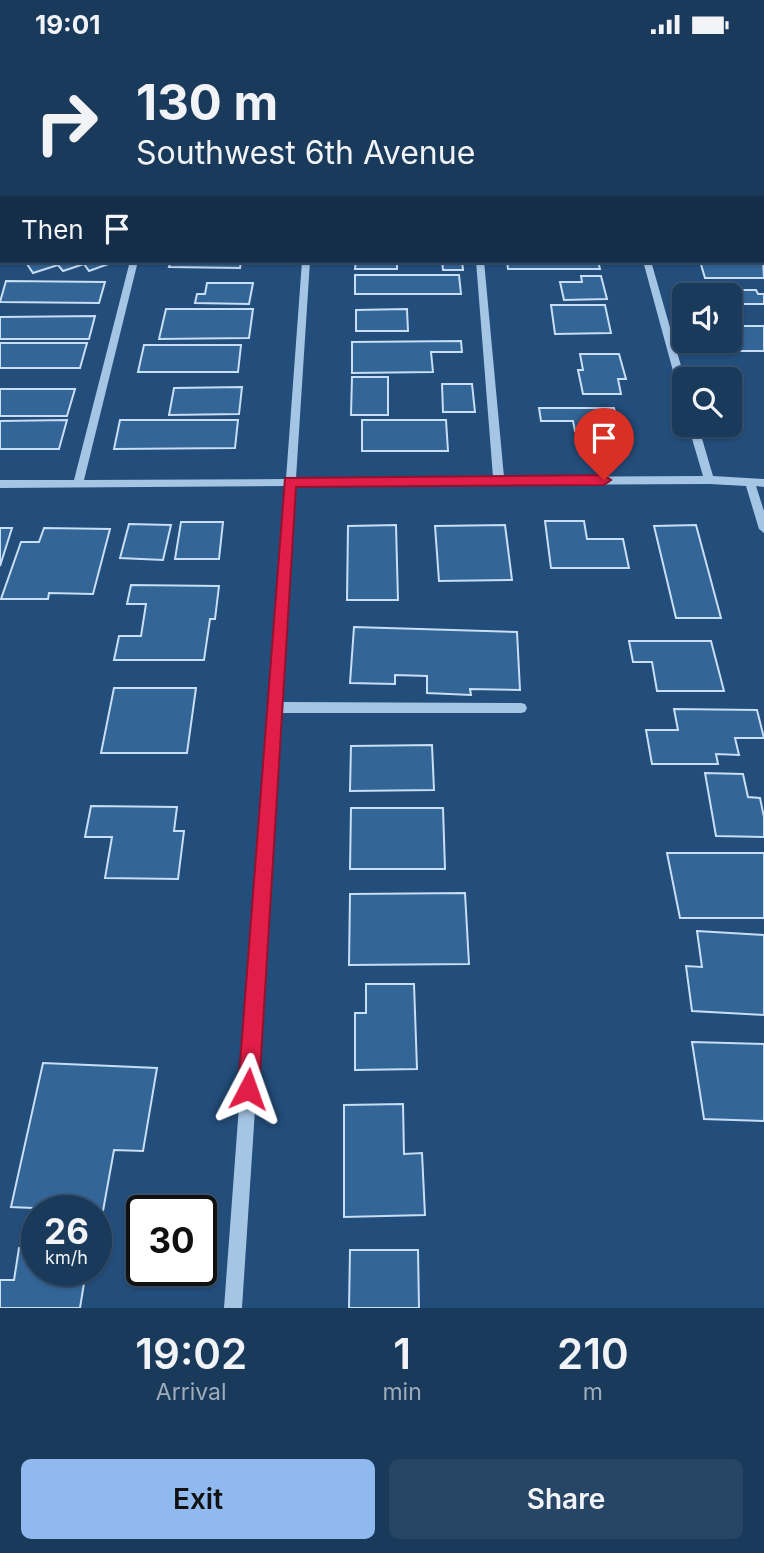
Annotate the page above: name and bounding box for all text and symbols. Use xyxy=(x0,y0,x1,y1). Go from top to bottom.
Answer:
text: 19:01 xyxy=(35,9,101,40)
text: 130 m xyxy=(136,73,278,132)
icon: right xyxy=(21,77,112,168)
text: Southwest 6th Avenue xyxy=(136,133,475,172)
icon: arrive xyxy=(98,210,136,248)
text: Then xyxy=(21,214,84,245)
map controls xyxy=(672,283,742,437)
button: sound xyxy=(672,283,742,353)
button: search xyxy=(672,367,742,437)
pin xyxy=(574,408,634,480)
icon: arrive xyxy=(585,419,623,457)
position arrow xyxy=(211,1052,285,1126)
speed limit sign: 30 xyxy=(126,1195,217,1286)
text: 26 xyxy=(44,1210,89,1252)
text: km/h xyxy=(45,1247,88,1268)
text: 19:02 xyxy=(135,1328,247,1379)
text: 1 xyxy=(393,1328,411,1379)
text: 210 xyxy=(557,1328,629,1379)
text: Arrival xyxy=(156,1378,227,1406)
text: min xyxy=(382,1378,422,1406)
text: m xyxy=(583,1378,603,1406)
button: Exit xyxy=(21,1459,375,1539)
button: Share xyxy=(389,1459,743,1539)

